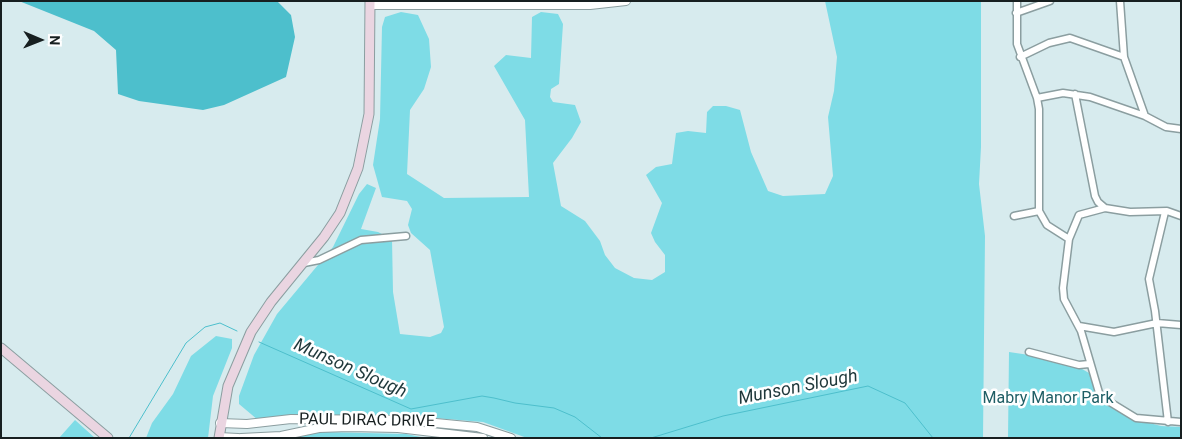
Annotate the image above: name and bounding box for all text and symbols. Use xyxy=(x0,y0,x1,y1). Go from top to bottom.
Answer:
north arrow xyxy=(15,15,65,65)
text: N xyxy=(47,35,63,45)
water label: Munson Slough xyxy=(290,334,410,404)
water label: Munson Slough xyxy=(736,366,860,410)
park label: Mabry Manor Park xyxy=(982,389,1114,409)
street label: PAUL DIRAC DRIVE xyxy=(299,410,435,432)

